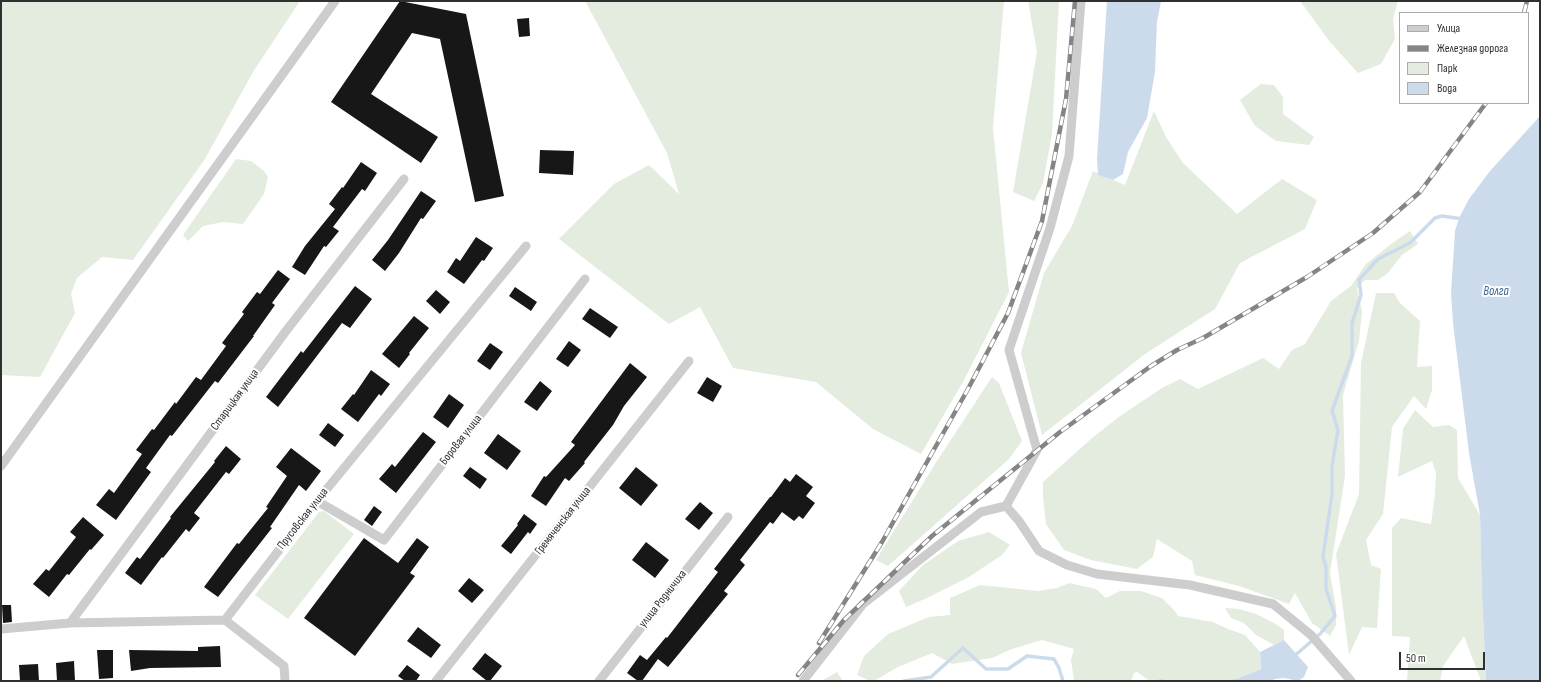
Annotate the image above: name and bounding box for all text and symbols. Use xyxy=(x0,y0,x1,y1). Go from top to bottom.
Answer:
legend xyxy=(1399,12,1529,104)
text: Улица xyxy=(1437,21,1460,36)
text: Железная дорога xyxy=(1437,41,1508,56)
text: Парк xyxy=(1437,61,1457,76)
text: Вода xyxy=(1437,81,1457,96)
water label: Волга xyxy=(1483,284,1509,300)
street label: Старицкая улица xyxy=(208,367,262,433)
street label: Боровая улица xyxy=(437,412,485,468)
street label: Гремяченская улица xyxy=(532,484,594,558)
street label: Прусовская улица xyxy=(275,485,331,553)
street label: улица Родничиха xyxy=(636,567,690,631)
scale bar xyxy=(1401,644,1487,670)
text: 50 m xyxy=(1406,651,1426,666)

